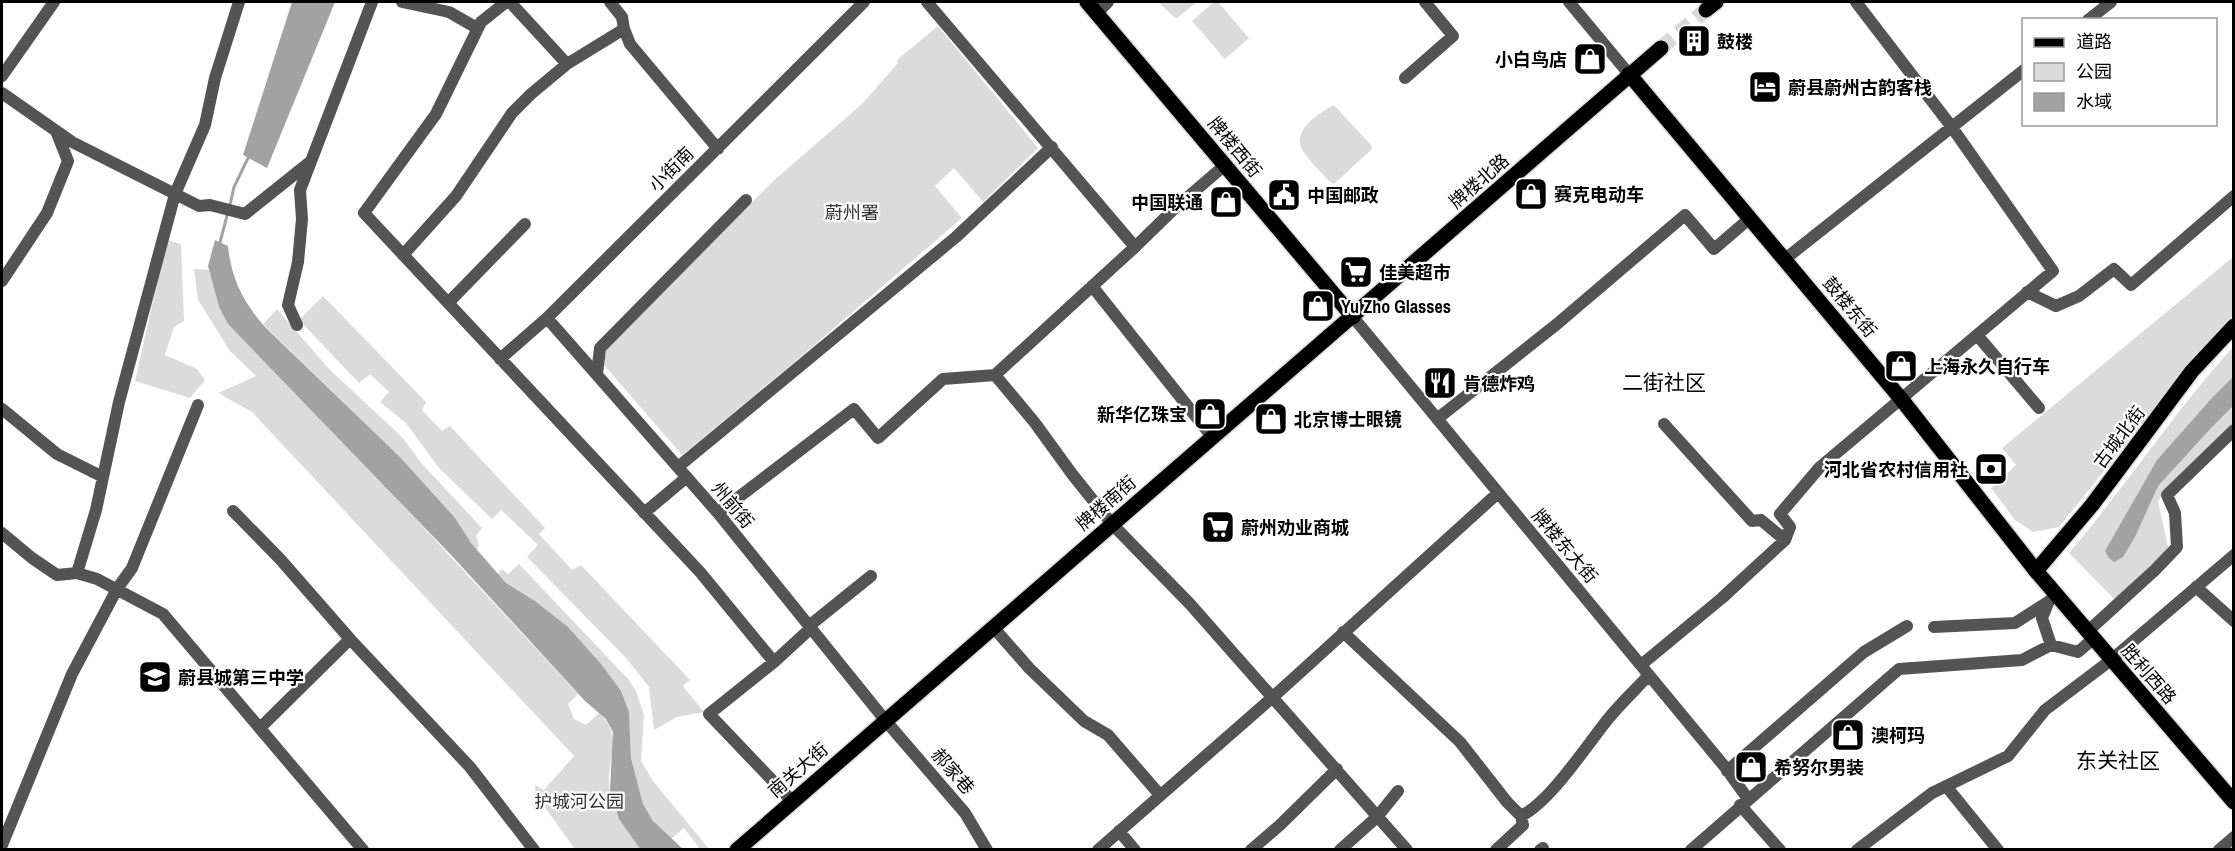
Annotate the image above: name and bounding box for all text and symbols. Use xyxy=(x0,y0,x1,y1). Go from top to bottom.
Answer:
legend xyxy=(2022,18,2217,126)
building icon: 鼓楼 xyxy=(1676,23,1712,59)
place label: 鼓楼 xyxy=(1717,29,1753,54)
text: 道路 xyxy=(2076,29,2112,54)
shop icon: 小白鸟店 xyxy=(1572,41,1608,77)
place label: 小白鸟店 xyxy=(1495,47,1567,72)
text: 公园 xyxy=(2076,59,2112,84)
hotel icon: 蔚县蔚州古韵客栈 xyxy=(1747,69,1783,105)
place label: 蔚县蔚州古韵客栈 xyxy=(1788,75,1932,100)
text: 水域 xyxy=(2076,89,2112,114)
street label: 牌楼西街 xyxy=(1202,111,1268,183)
street label: 小街南 xyxy=(643,141,699,197)
street label: 牌楼北路 xyxy=(1444,148,1514,214)
shop icon: 赛克电动车 xyxy=(1513,176,1549,212)
public building icon: 中国邮政 xyxy=(1266,177,1302,213)
place label: 赛克电动车 xyxy=(1554,182,1644,207)
place label: 中国邮政 xyxy=(1307,183,1379,208)
shop icon: 中国联通 xyxy=(1208,184,1244,220)
place label: 中国联通 xyxy=(1131,190,1203,215)
park label: 蔚州署 xyxy=(825,200,879,225)
supermarket icon: 佳美超市 xyxy=(1338,254,1374,290)
place label: 佳美超市 xyxy=(1379,260,1451,285)
street label: 鼓楼东街 xyxy=(1817,271,1883,343)
shop icon: Yu Zho Glasses xyxy=(1300,288,1336,324)
place label: Yu Zho Glasses xyxy=(1341,294,1451,319)
shop icon: 上海永久自行车 xyxy=(1883,348,1919,384)
place label: 上海永久自行车 xyxy=(1924,354,2050,379)
restaurant icon: 肯德炸鸡 xyxy=(1422,365,1458,401)
district label: 二街社区 xyxy=(1622,368,1706,397)
place label: 肯德炸鸡 xyxy=(1463,371,1535,396)
shop icon: 新华亿珠宝 xyxy=(1192,396,1228,432)
shop icon: 北京博士眼镜 xyxy=(1253,401,1289,437)
street label: 古城北街 xyxy=(2087,401,2151,473)
place label: 新华亿珠宝 xyxy=(1097,402,1187,427)
place label: 北京博士眼镜 xyxy=(1294,407,1402,432)
bank icon: 河北省农村信用社 xyxy=(1973,451,2009,487)
place label: 河北省农村信用社 xyxy=(1824,457,1968,482)
street label: 牌楼南街 xyxy=(1071,470,1141,536)
street label: 州前街 xyxy=(706,476,760,534)
street label: 牌楼东大街 xyxy=(1526,503,1604,589)
supermarket icon: 蔚州劝业商城 xyxy=(1200,509,1236,545)
place label: 蔚州劝业商城 xyxy=(1241,515,1349,540)
street label: 胜利西路 xyxy=(2116,639,2182,709)
school or university icon: 蔚县城第三中学 xyxy=(137,659,173,695)
place label: 蔚县城第三中学 xyxy=(178,665,304,690)
shop icon: 澳柯玛 xyxy=(1830,717,1866,753)
place label: 澳柯玛 xyxy=(1871,723,1925,748)
street label: 南关大街 xyxy=(763,737,833,803)
street label: 郝家巷 xyxy=(926,742,980,800)
district label: 东关社区 xyxy=(2076,746,2160,775)
shop icon: 希努尔男装 xyxy=(1733,749,1769,785)
place label: 希努尔男装 xyxy=(1774,755,1864,780)
park label: 护城河公园 xyxy=(534,789,624,814)

